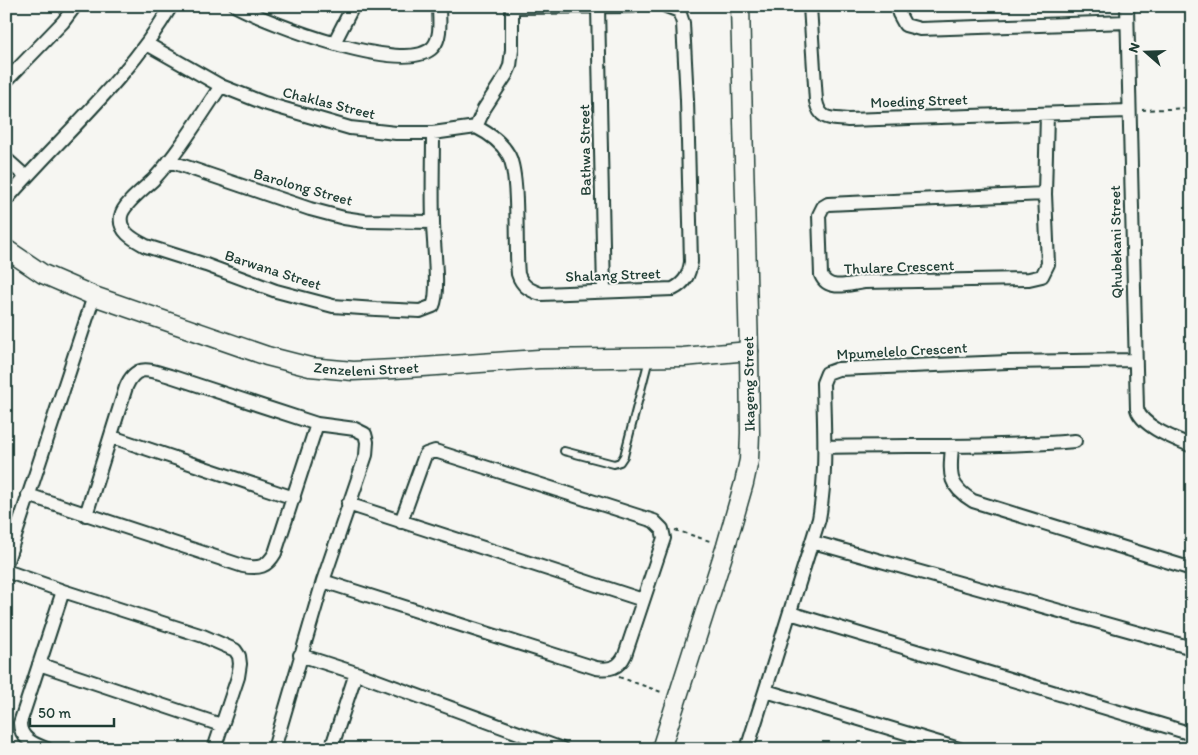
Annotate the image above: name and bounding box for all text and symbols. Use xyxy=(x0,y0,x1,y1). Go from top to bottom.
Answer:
north arrow xyxy=(1120,28,1170,78)
text: N xyxy=(1125,40,1144,55)
street label: Chaklas Street xyxy=(281,83,378,123)
street label: Moeding Street xyxy=(870,90,968,112)
street label: Bathwa Street xyxy=(575,104,595,196)
street label: Barolong Street xyxy=(251,164,355,210)
street label: Qhubekani Street xyxy=(1106,185,1126,299)
street label: Barwana Street xyxy=(222,246,324,294)
street label: Thulare Crescent xyxy=(843,256,955,278)
street label: Shalang Street xyxy=(565,264,661,286)
street label: Ikageng Street xyxy=(739,336,759,432)
street label: Mpumelelo Crescent xyxy=(836,339,968,363)
street label: Zenzeleni Street xyxy=(313,358,420,380)
scale bar xyxy=(30,695,114,727)
text: 50 m xyxy=(38,704,71,722)

